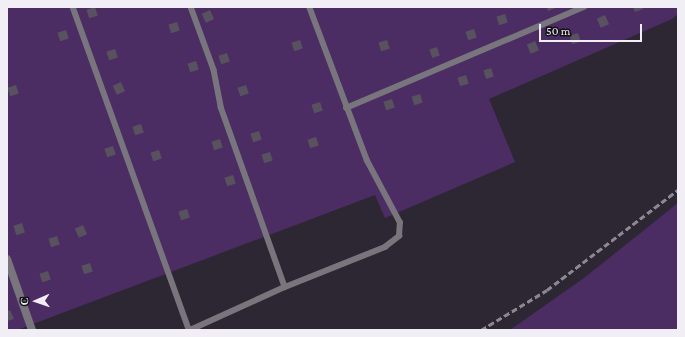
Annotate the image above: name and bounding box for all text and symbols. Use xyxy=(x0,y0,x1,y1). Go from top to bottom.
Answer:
scale bar xyxy=(541,16,644,42)
text: 50 m xyxy=(546,24,570,38)
north arrow xyxy=(16,281,56,321)
text: С xyxy=(18,297,30,306)

